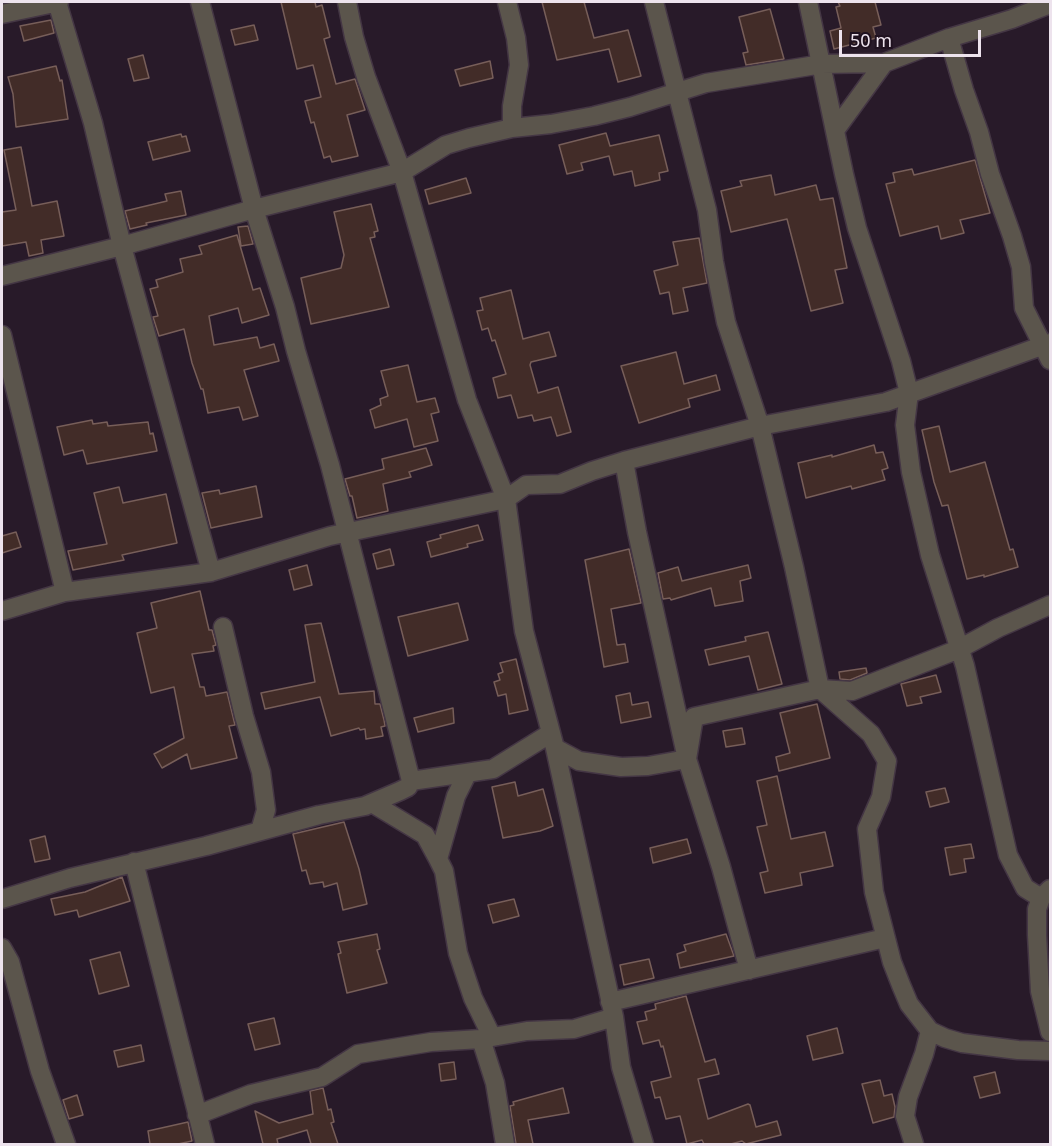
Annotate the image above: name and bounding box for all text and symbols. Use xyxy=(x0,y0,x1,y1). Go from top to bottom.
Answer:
scale bar xyxy=(842,18,984,56)
text: 50 m xyxy=(850,28,892,52)

